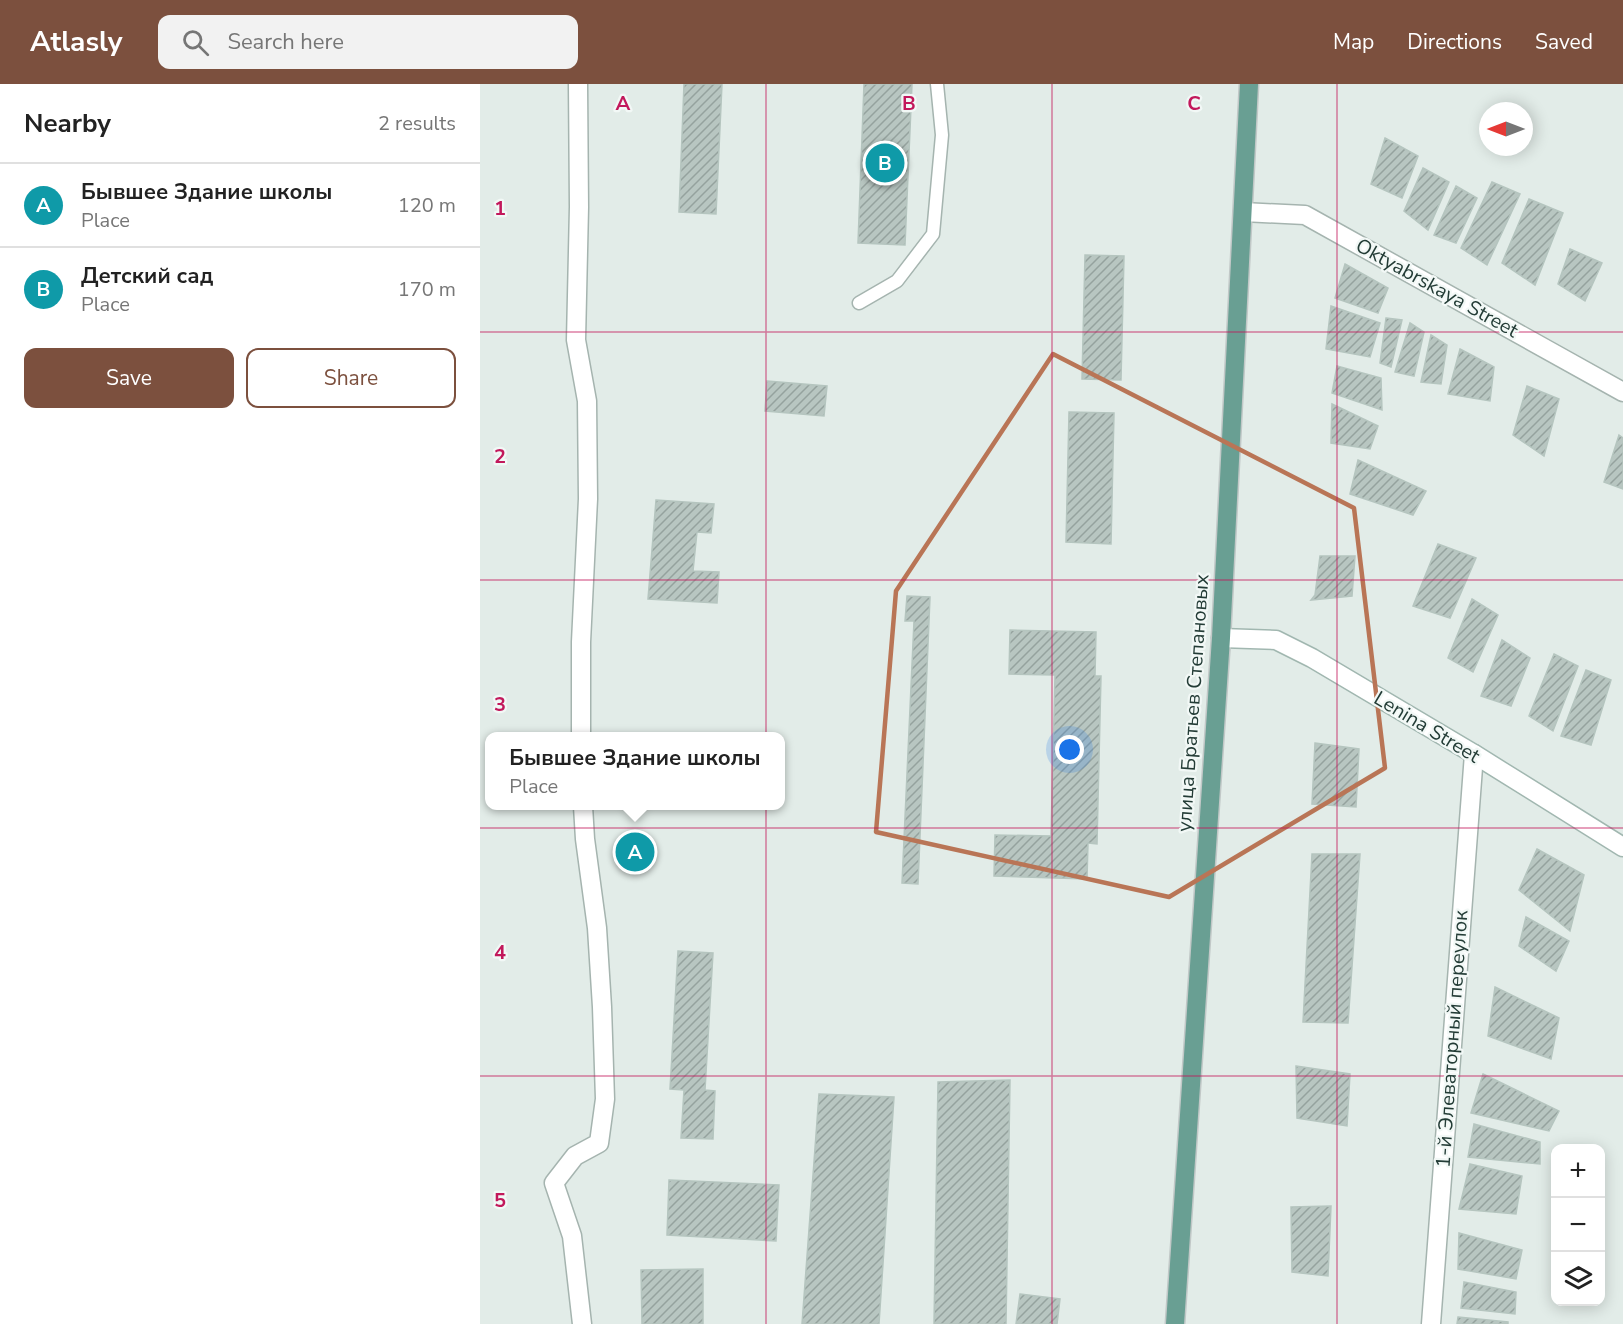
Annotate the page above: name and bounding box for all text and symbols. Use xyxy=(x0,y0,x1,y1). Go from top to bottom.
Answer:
search box xyxy=(158,15,578,69)
text: Atlasly xyxy=(30,23,122,61)
icon: search xyxy=(179,26,212,59)
text: Search here xyxy=(227,27,344,57)
text: Map xyxy=(1333,28,1374,56)
text: Directions xyxy=(1407,28,1502,56)
text: Saved xyxy=(1535,28,1593,56)
text: A xyxy=(616,90,631,117)
text: B xyxy=(902,90,916,117)
text: C xyxy=(1187,90,1201,117)
north arrow xyxy=(1479,102,1533,156)
text: Nearby xyxy=(24,106,111,141)
text: 2 results xyxy=(378,110,456,137)
pin: B xyxy=(866,140,904,185)
text: Бывшее Здание школы xyxy=(81,177,332,207)
text: A xyxy=(36,192,51,219)
text: 120 m xyxy=(398,192,456,219)
text: 1 xyxy=(494,195,506,222)
text: Place xyxy=(81,207,130,234)
street label: Oktyabrskaya Street xyxy=(1351,232,1524,344)
text: Детский сад xyxy=(81,261,213,291)
text: B xyxy=(37,276,50,303)
text: 170 m xyxy=(398,276,456,303)
text: Place xyxy=(81,291,130,318)
button: Save xyxy=(24,348,234,408)
button: Share xyxy=(246,348,456,408)
text: 2 xyxy=(494,443,506,470)
street label: улица Братьев Степановых xyxy=(1171,573,1215,833)
street label: Lenina Street xyxy=(1369,685,1486,770)
text: 3 xyxy=(494,691,506,718)
popup xyxy=(485,732,785,810)
your location xyxy=(1055,735,1084,764)
text: Бывшее Здание школы xyxy=(509,743,761,773)
text: Place xyxy=(509,773,558,800)
pin: A xyxy=(616,830,654,874)
street label: 1-й Элеваторный переулок xyxy=(1430,909,1475,1169)
text: 4 xyxy=(494,939,506,966)
map controls xyxy=(1551,1144,1605,1306)
button: + xyxy=(1551,1144,1605,1198)
text: 5 xyxy=(494,1187,506,1214)
button: − xyxy=(1551,1198,1605,1252)
button: layers xyxy=(1551,1252,1605,1306)

